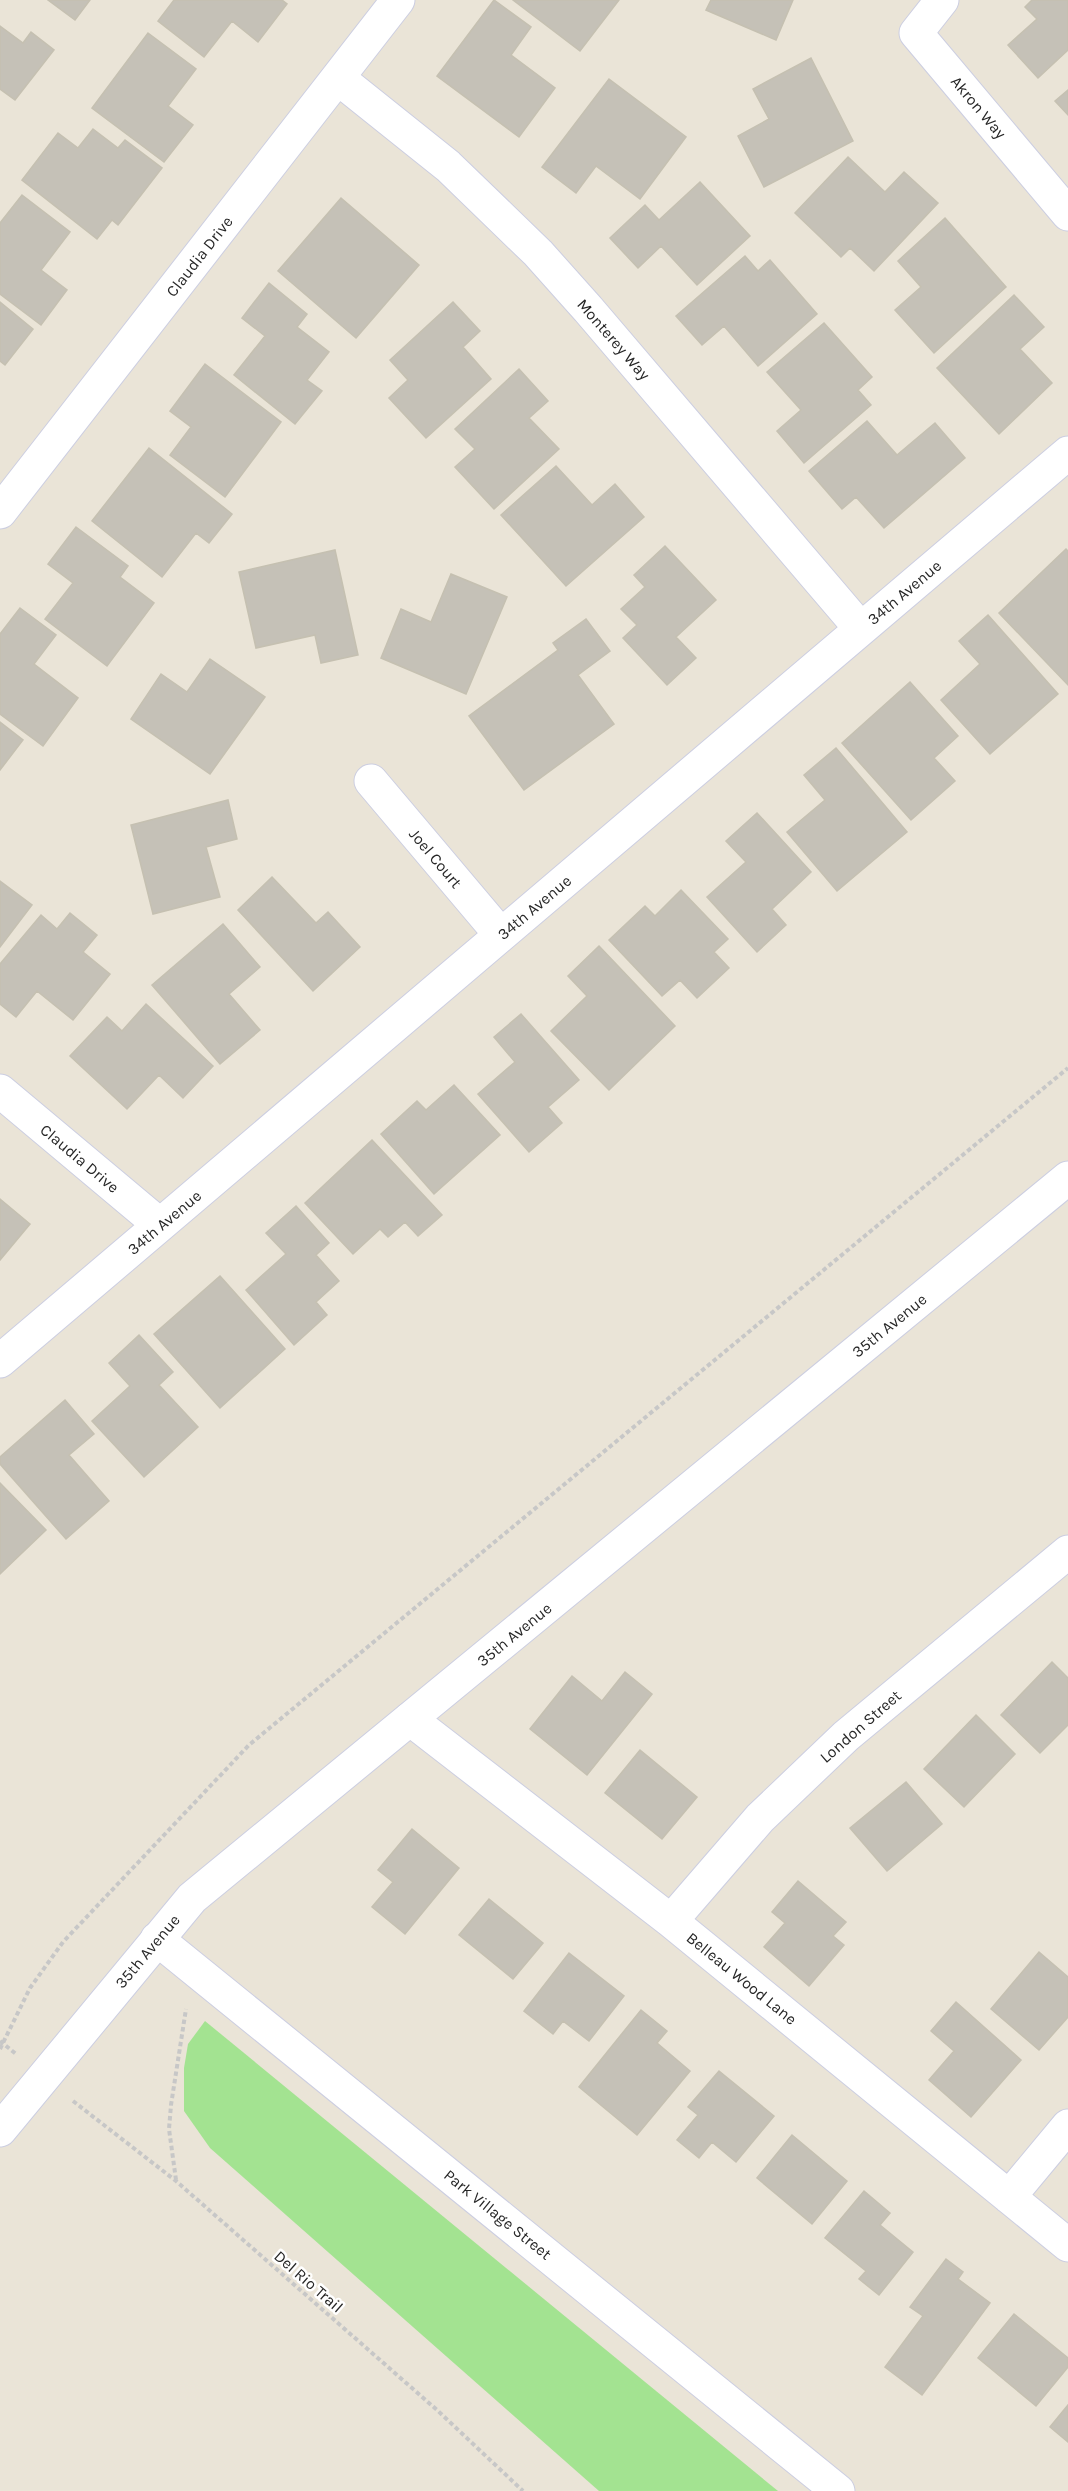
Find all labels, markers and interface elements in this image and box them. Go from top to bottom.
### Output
street label: Akron Way [947,72,1011,143]
street label: Claudia Drive [162,212,237,300]
street label: Monterey Way [573,295,654,384]
street label: 34th Avenue [864,556,945,629]
street label: Joel Court [405,825,466,892]
street label: 34th Avenue [494,871,575,944]
street label: Claudia Drive [36,1120,123,1197]
street label: 34th Avenue [124,1186,205,1259]
street label: 35th Avenue [848,1289,931,1361]
street label: 35th Avenue [473,1598,556,1670]
street label: London Street [816,1686,905,1767]
street label: 35th Avenue [111,1911,184,1992]
street label: Belleau Wood Lane [683,1928,801,2029]
street label: Park Village Street [440,2165,555,2264]
street label: Del Rio Trail [270,2246,347,2316]

